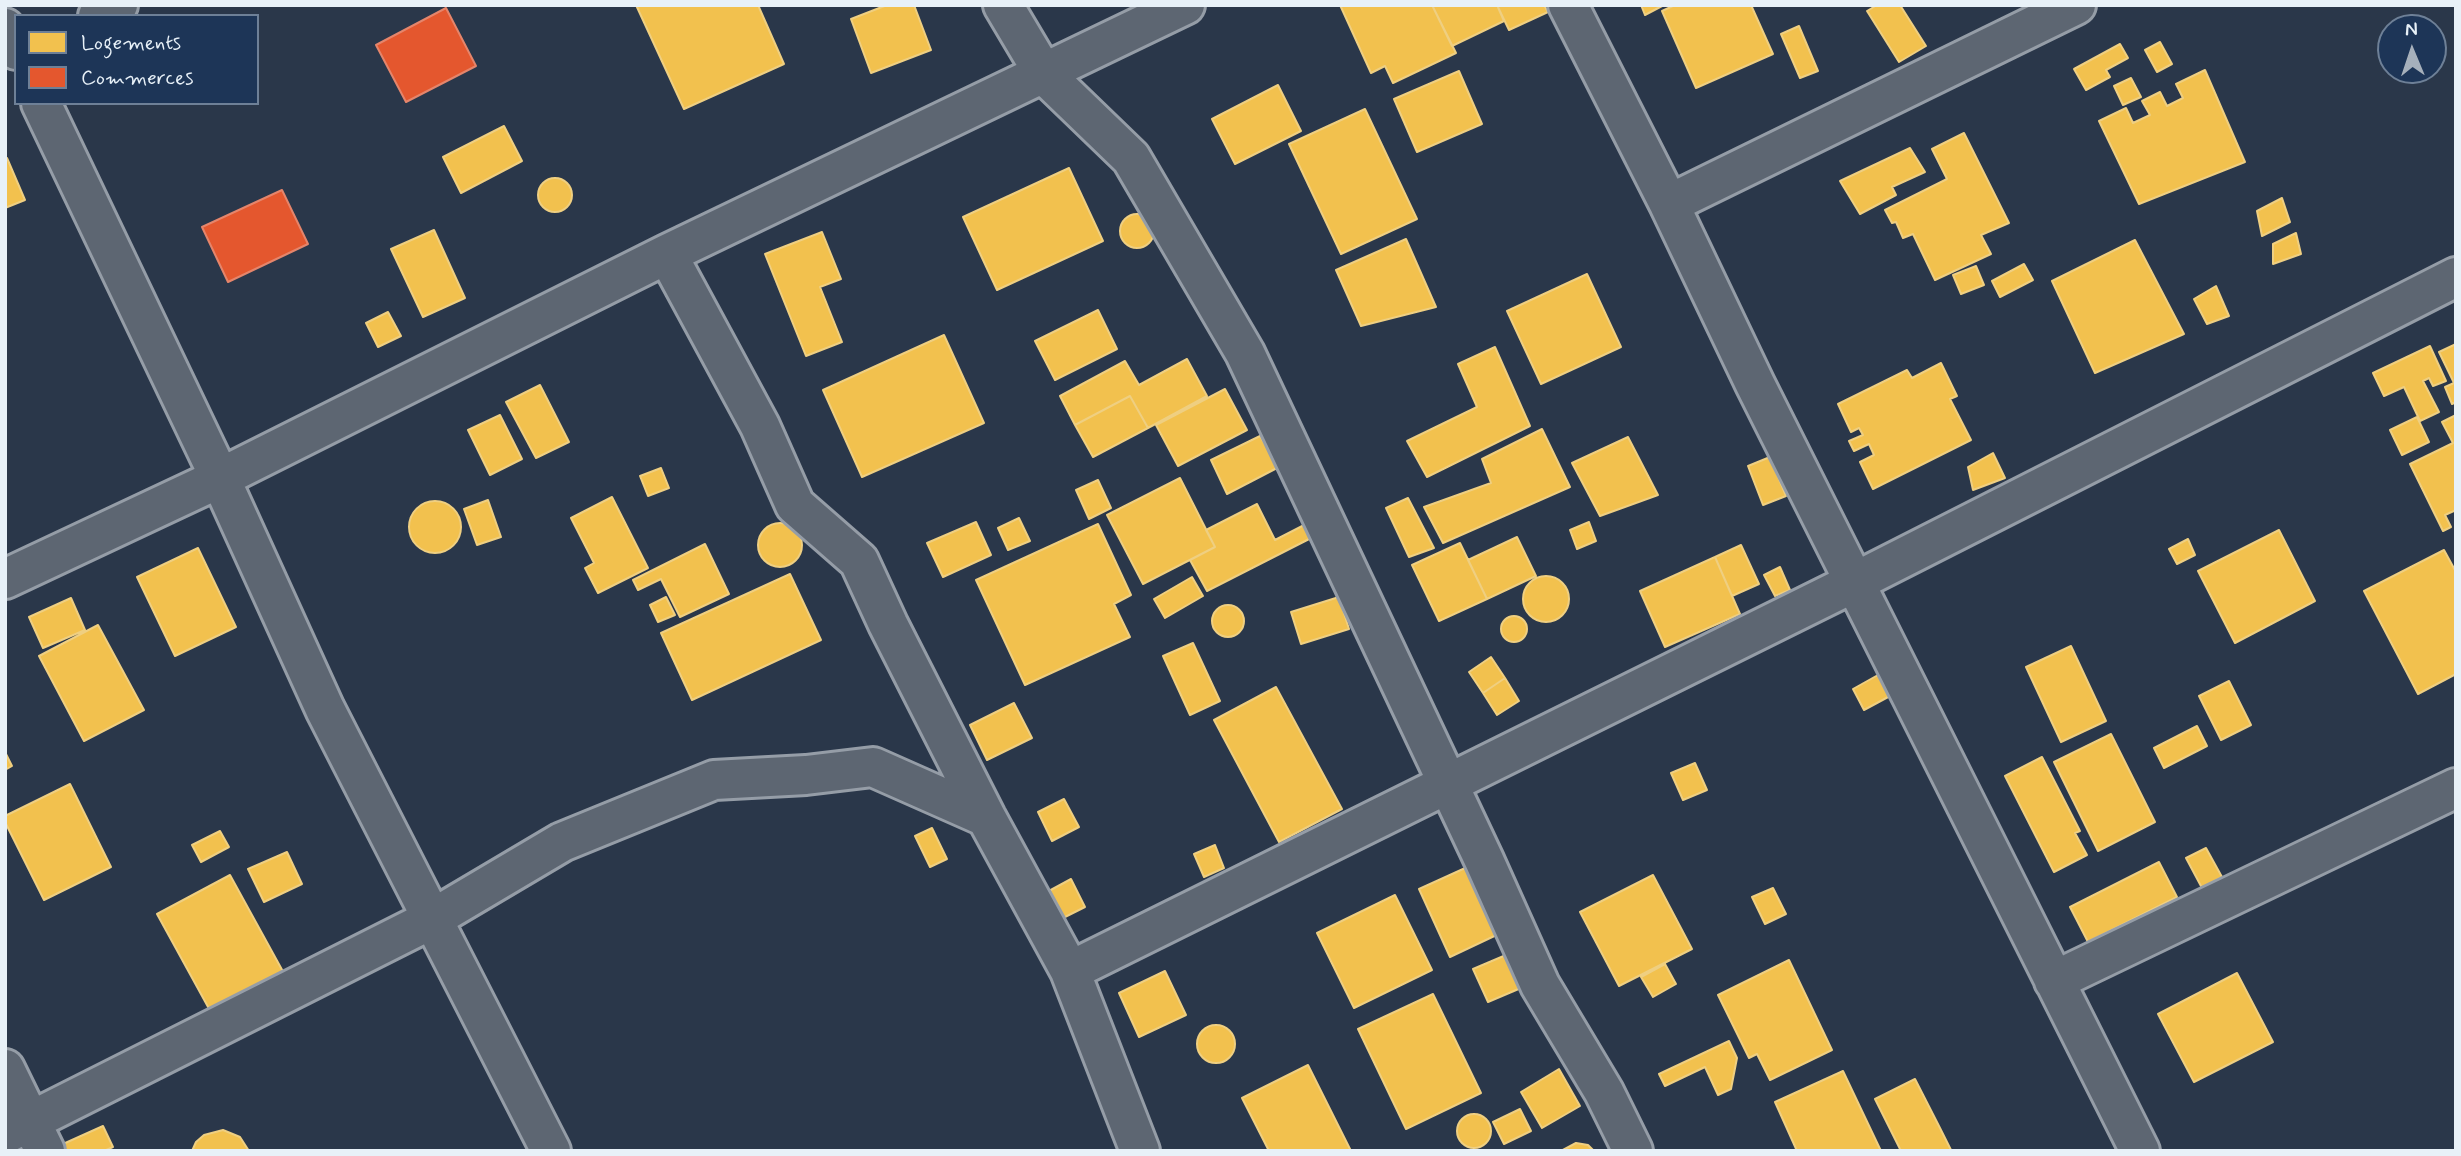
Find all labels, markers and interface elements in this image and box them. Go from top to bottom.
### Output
legend [14,14,259,105]
north arrow [2377,14,2447,84]
text: N [2405,17,2418,42]
text: Logements [81,29,181,57]
text: Commerces [81,64,193,92]

